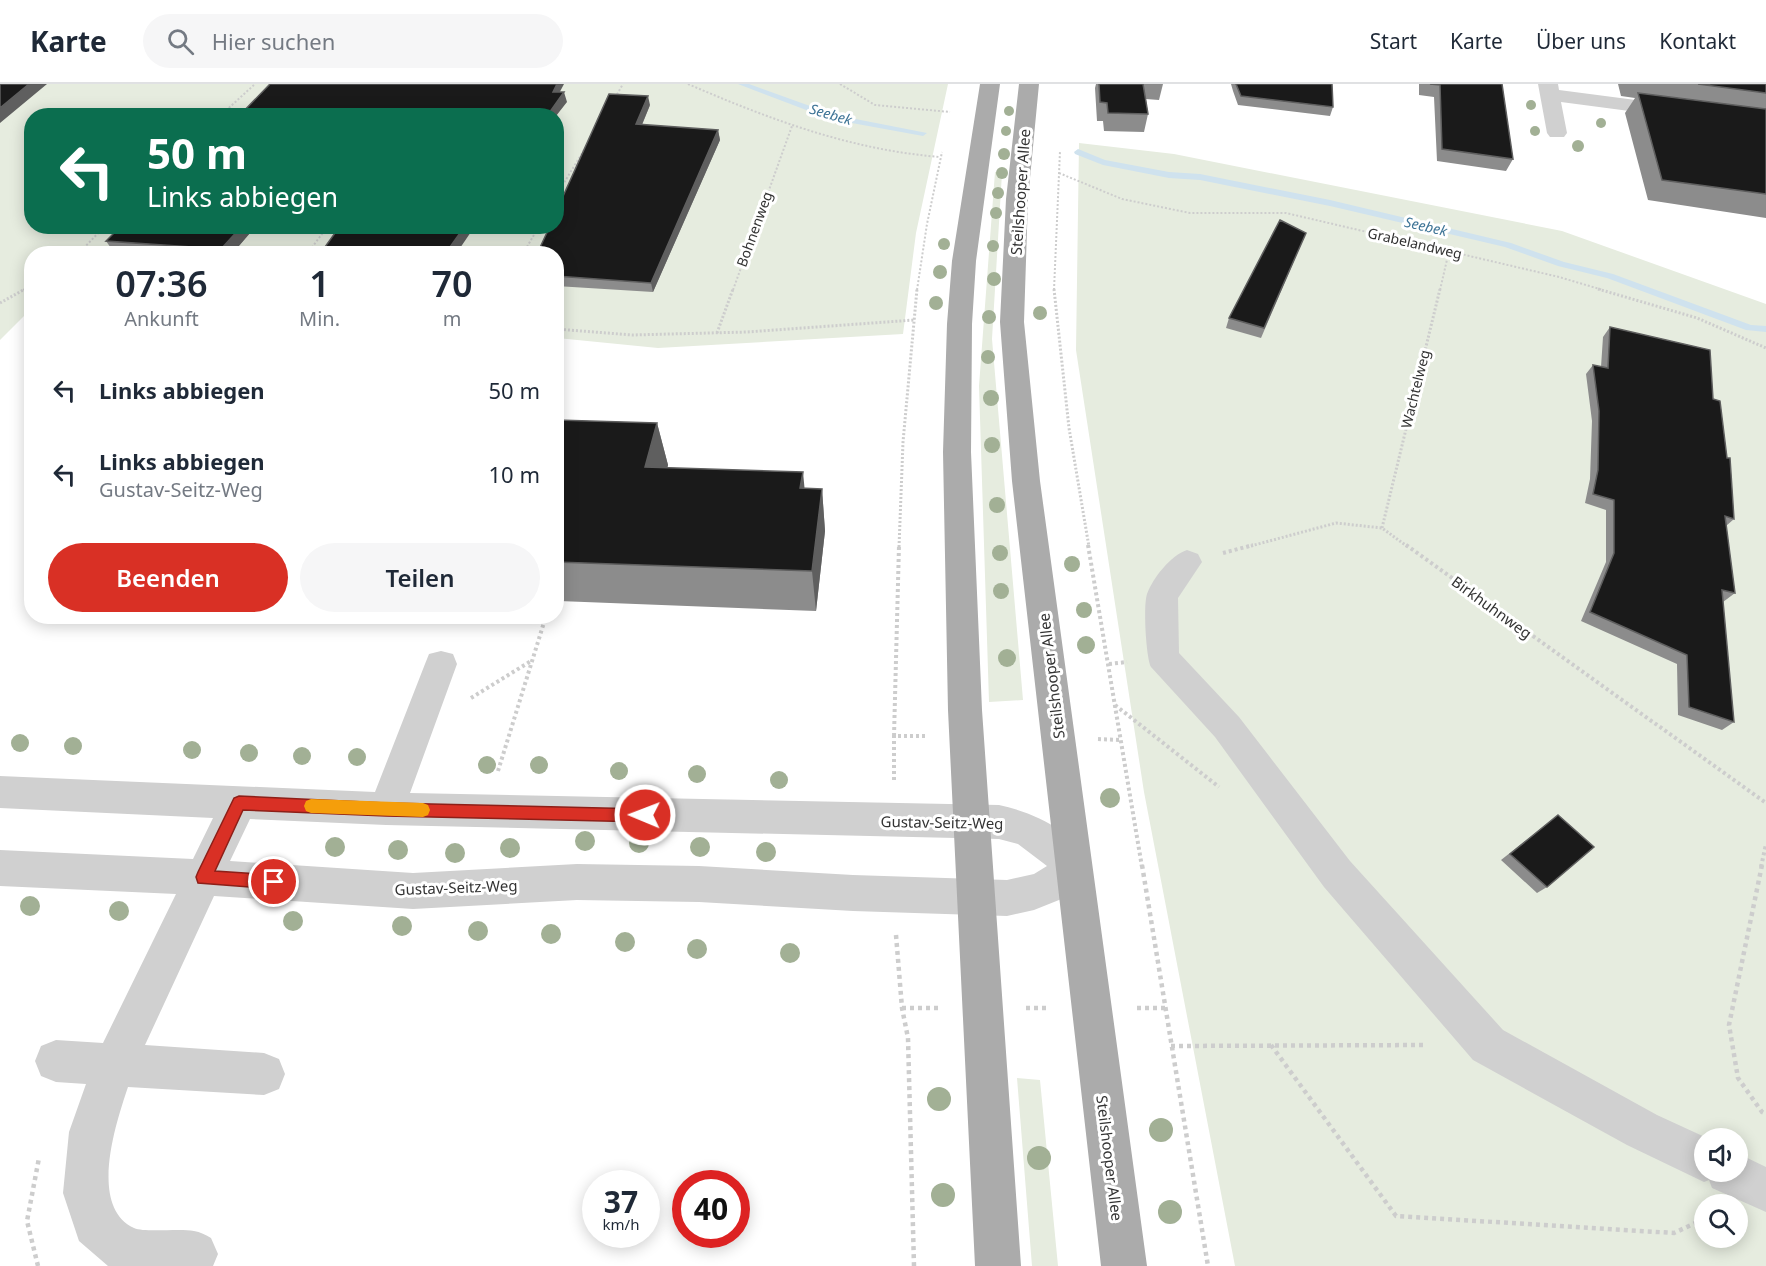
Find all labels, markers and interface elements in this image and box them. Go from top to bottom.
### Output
search box [143,14,563,68]
text: Karte [30,22,107,60]
icon: search [164,25,197,58]
text: Hier suchen [212,26,335,56]
text: Start [1370,27,1417,55]
text: Karte [1450,27,1503,55]
text: Über uns [1536,27,1626,55]
text: Kontakt [1659,27,1736,55]
water label: Seebek [808,99,855,129]
text: 50 m [147,124,247,181]
street label: Steilshooper Allee [1006,128,1034,256]
icon: left [48,132,126,210]
text: Links abbiegen [147,178,338,215]
street label: Bohnenweg [732,189,776,269]
water label: Seebek [1403,212,1450,240]
street label: Grabelandweg [1366,223,1464,263]
text: 07:36 [115,259,208,308]
text: 1 [309,259,330,308]
text: 70 [431,259,473,308]
text: Ankunft [124,305,199,332]
text: Min. [299,305,340,332]
text: m [443,305,461,332]
street label: Wachtelweg [1396,348,1434,430]
icon: left [48,374,81,407]
text: Links abbiegen [99,375,265,405]
text: 50 m [489,375,540,405]
text: Links abbiegen [99,446,265,476]
icon: left [48,458,81,491]
text: 10 m [489,459,540,489]
text: Gustav-Seitz-Weg [99,476,263,503]
button: Beenden [48,543,288,612]
button: Teilen [300,543,540,612]
street label: Birkhuhnweg [1448,571,1536,643]
street label: Steilshooper Allee [1033,612,1069,740]
position arrow [613,783,677,847]
street label: Gustav-Seitz-Weg [880,811,1004,833]
pin [248,856,299,907]
icon: arrive [257,865,290,898]
street label: Gustav-Seitz-Weg [394,875,518,899]
street label: Steilshooper Allee [1092,1094,1128,1222]
map controls [1694,1128,1748,1248]
button: sound [1694,1128,1748,1182]
speed limit sign: 40 [672,1170,750,1248]
text: 37 [604,1181,638,1222]
button: search [1694,1194,1748,1248]
text: km/h [603,1214,639,1234]

